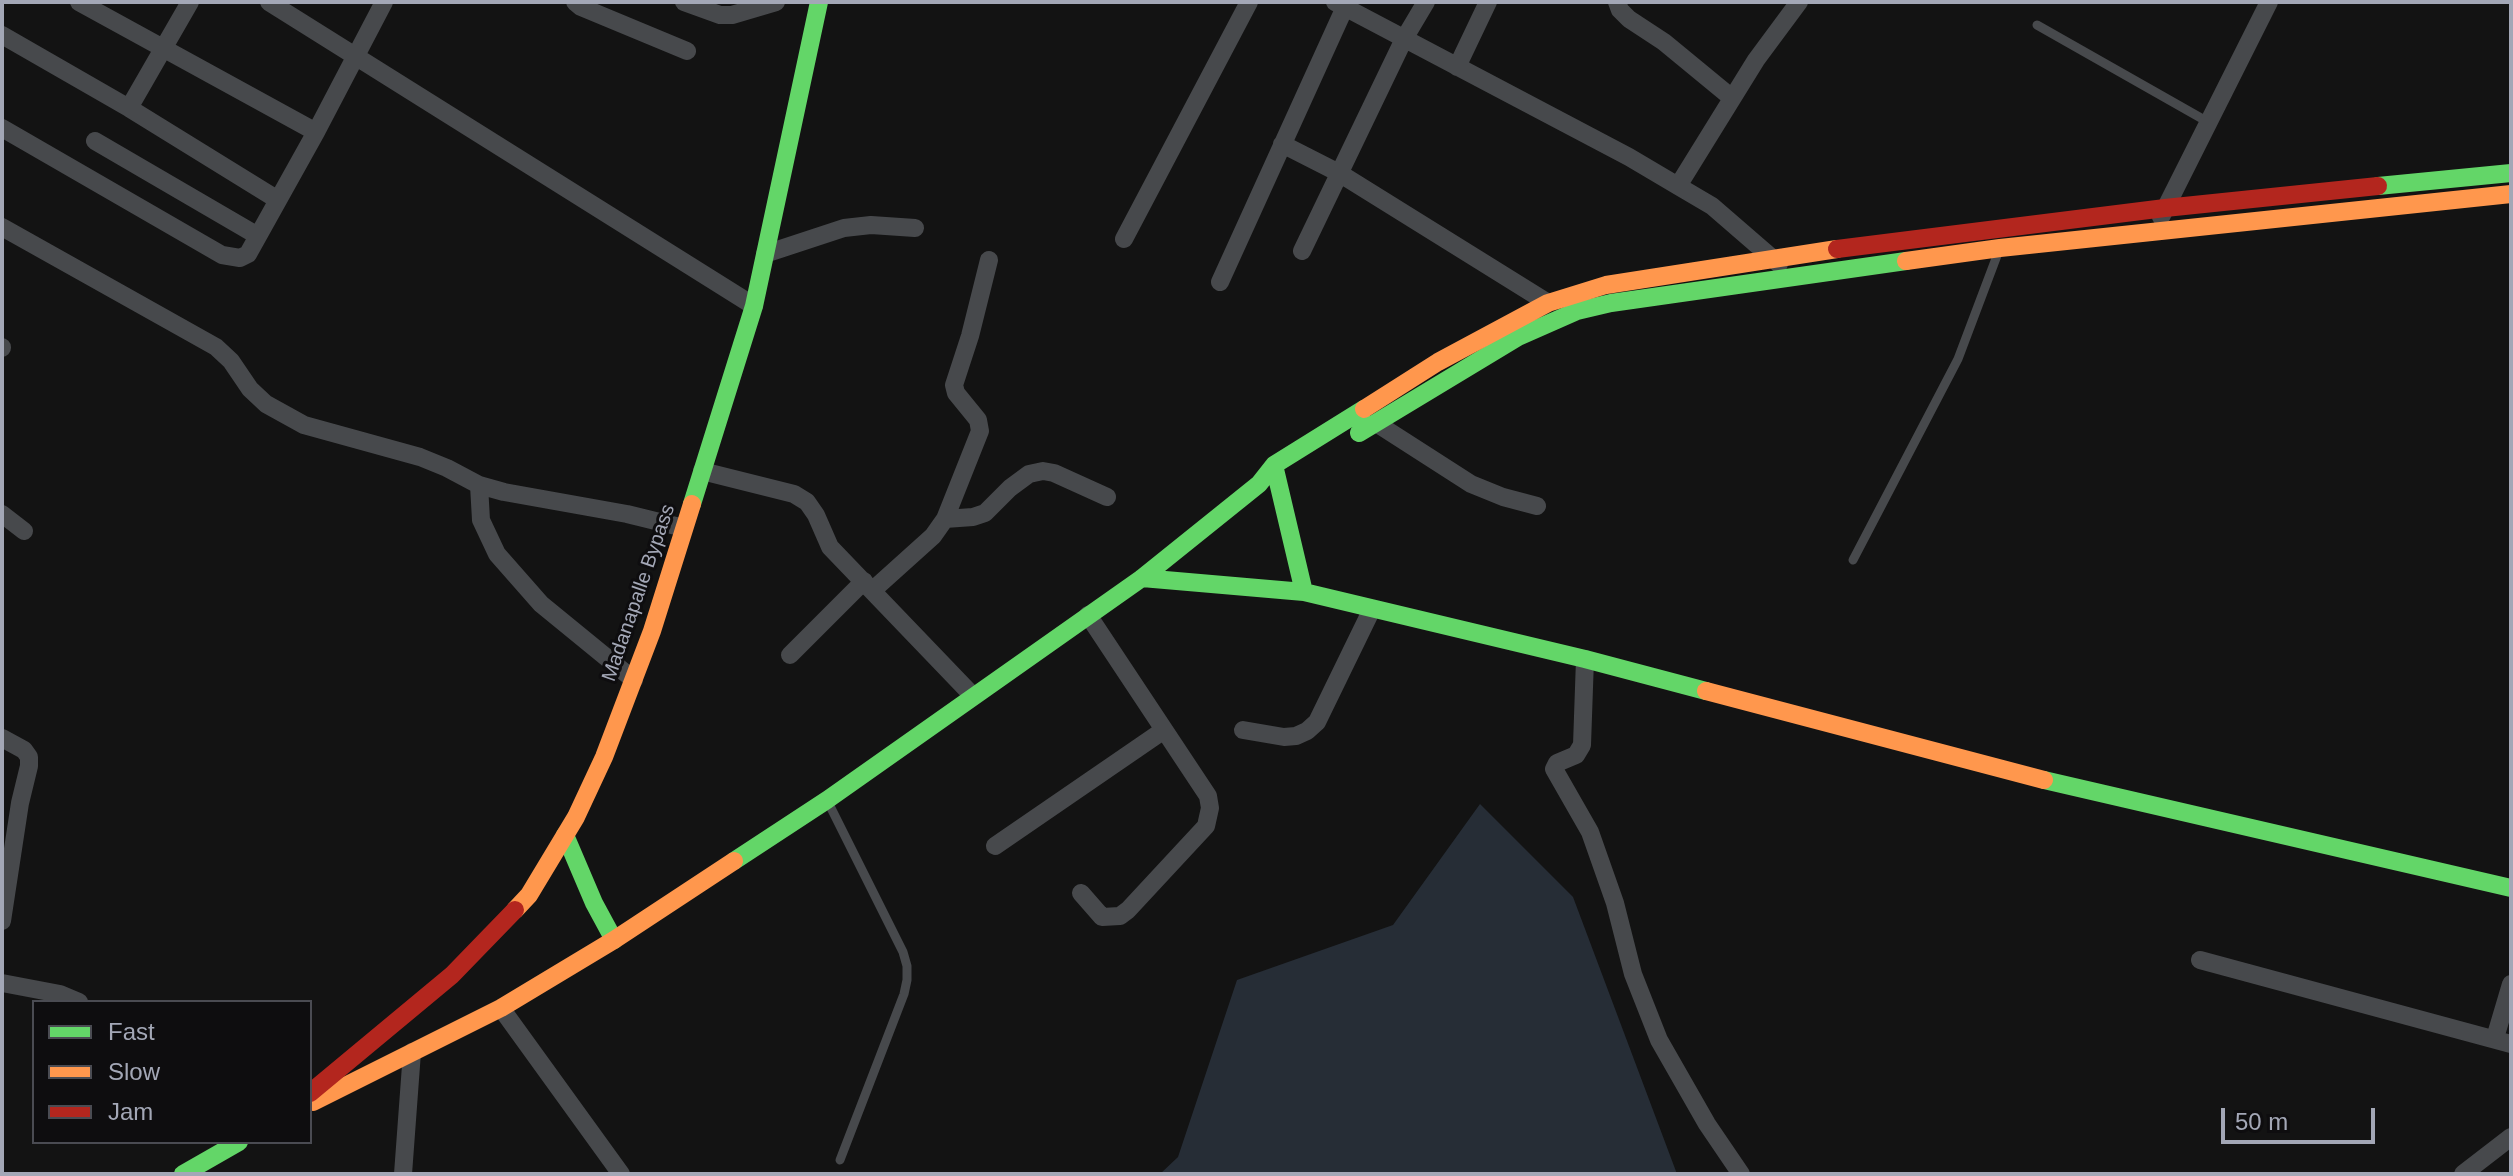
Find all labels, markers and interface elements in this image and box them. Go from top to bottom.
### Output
street label: Madanapalle Bypass [597,501,681,685]
legend [32,1000,312,1144]
text: Fast [108,1018,155,1045]
text: Slow [108,1058,160,1085]
scale bar [2225,1092,2379,1142]
text: Jam [108,1098,153,1125]
text: 50 m [2235,1108,2288,1135]

